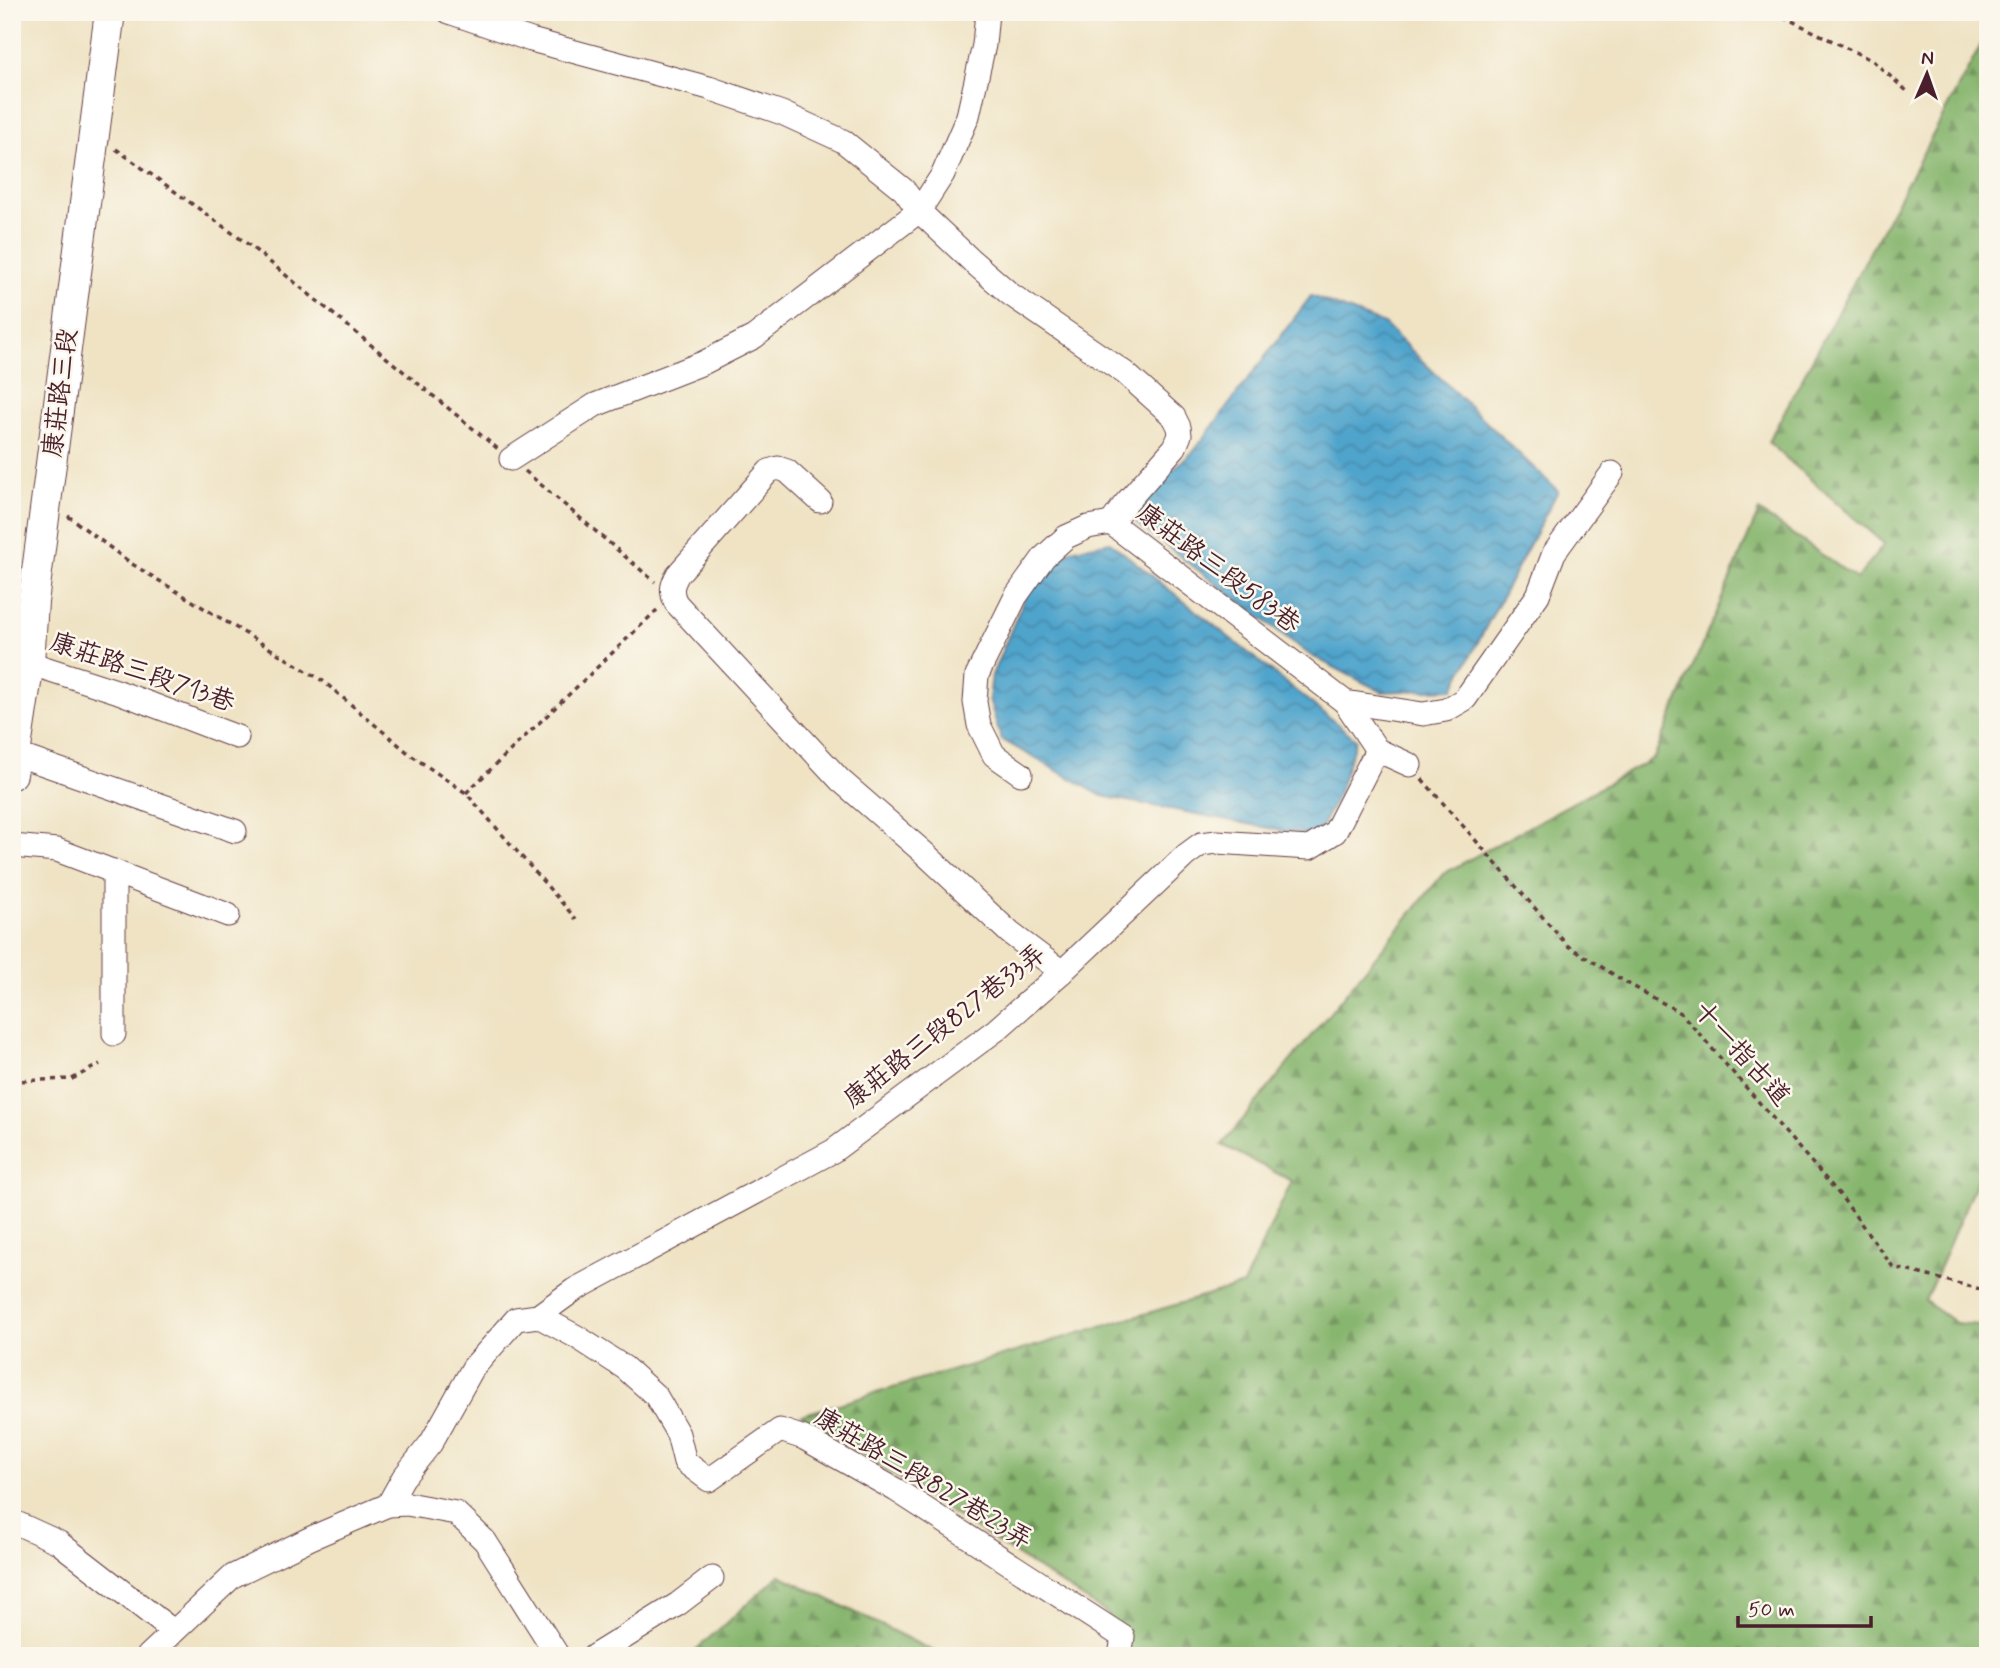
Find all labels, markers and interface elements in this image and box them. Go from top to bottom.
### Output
north arrow [1892,38,1962,108]
text: N [1921,46,1934,71]
street label: 康莊路三段 [36,326,86,460]
street label: 康莊路三段583巷 [1129,496,1307,642]
street label: 康莊路三段713巷 [45,625,239,721]
street label: 康莊路三段827巷33弄 [837,937,1053,1117]
street label: 十一指古道 [1685,994,1797,1114]
street label: 康莊路三段827巷23弄 [808,1400,1038,1558]
scale bar [1738,1584,1870,1628]
text: 50 m [1748,1596,1795,1624]

